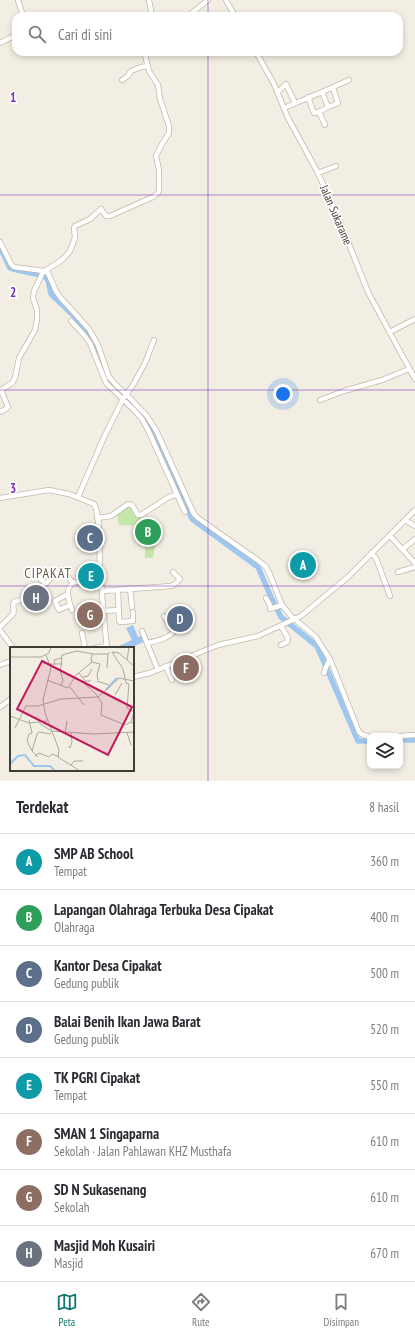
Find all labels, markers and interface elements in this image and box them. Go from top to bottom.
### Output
search box [12,12,403,56]
icon: search [26,23,48,45]
text: Cari di sini [58,25,112,44]
text: 1 [10,89,16,106]
street label: Jalan Sukarame [317,182,356,247]
text: 2 [10,284,16,301]
your location [273,384,293,404]
text: 3 [10,480,16,497]
pin: B [135,517,161,547]
pin: C [77,523,103,553]
pin: A [290,550,316,580]
pin: E [78,561,104,591]
district label: CIPAKAT [24,564,72,582]
pin: H [23,583,49,613]
pin: G [77,600,103,630]
pin: D [167,604,193,634]
inset map [10,647,134,771]
pin: F [173,653,199,683]
map controls [367,733,403,769]
button: layers [367,733,403,769]
text: Terdekat [16,796,68,818]
text: 8 hasil [369,799,399,816]
text: SMP AB School [54,844,133,863]
text: A [26,853,32,870]
text: 360 m [370,853,399,870]
text: Tempat [54,863,87,880]
text: Lapangan Olahraga Terbuka Desa Cipakat [54,900,273,919]
text: B [26,909,32,926]
text: 400 m [370,909,399,926]
text: Olahraga [54,919,95,936]
text: Kantor Desa Cipakat [54,956,162,975]
text: C [26,965,32,982]
text: 500 m [370,965,399,982]
text: Gedung publik [54,975,119,992]
text: Balai Benih Ikan Jawa Barat [54,1012,201,1031]
text: D [26,1021,32,1038]
text: 520 m [370,1021,399,1038]
text: Gedung publik [54,1031,119,1048]
text: TK PGRI Cipakat [54,1068,140,1087]
text: E [26,1077,32,1094]
text: 550 m [370,1077,399,1094]
text: Tempat [54,1087,87,1104]
text: SMAN 1 Singaparna [54,1124,159,1143]
text: F [26,1133,32,1150]
text: 610 m [370,1133,399,1150]
text: Sekolah · Jalan Pahlawan KHZ Musthafa [54,1143,232,1160]
text: SD N Sukasenang [54,1180,146,1199]
text: G [26,1189,32,1206]
text: 610 m [370,1189,399,1206]
text: Sekolah [54,1199,89,1216]
text: Masjid Moh Kusairi [54,1236,155,1255]
text: H [26,1245,32,1262]
text: 670 m [370,1245,399,1262]
text: Masjid [54,1255,83,1272]
tab: Peta [56,1291,78,1329]
tab: Rute [190,1291,212,1329]
tab: Disimpan [324,1291,359,1329]

